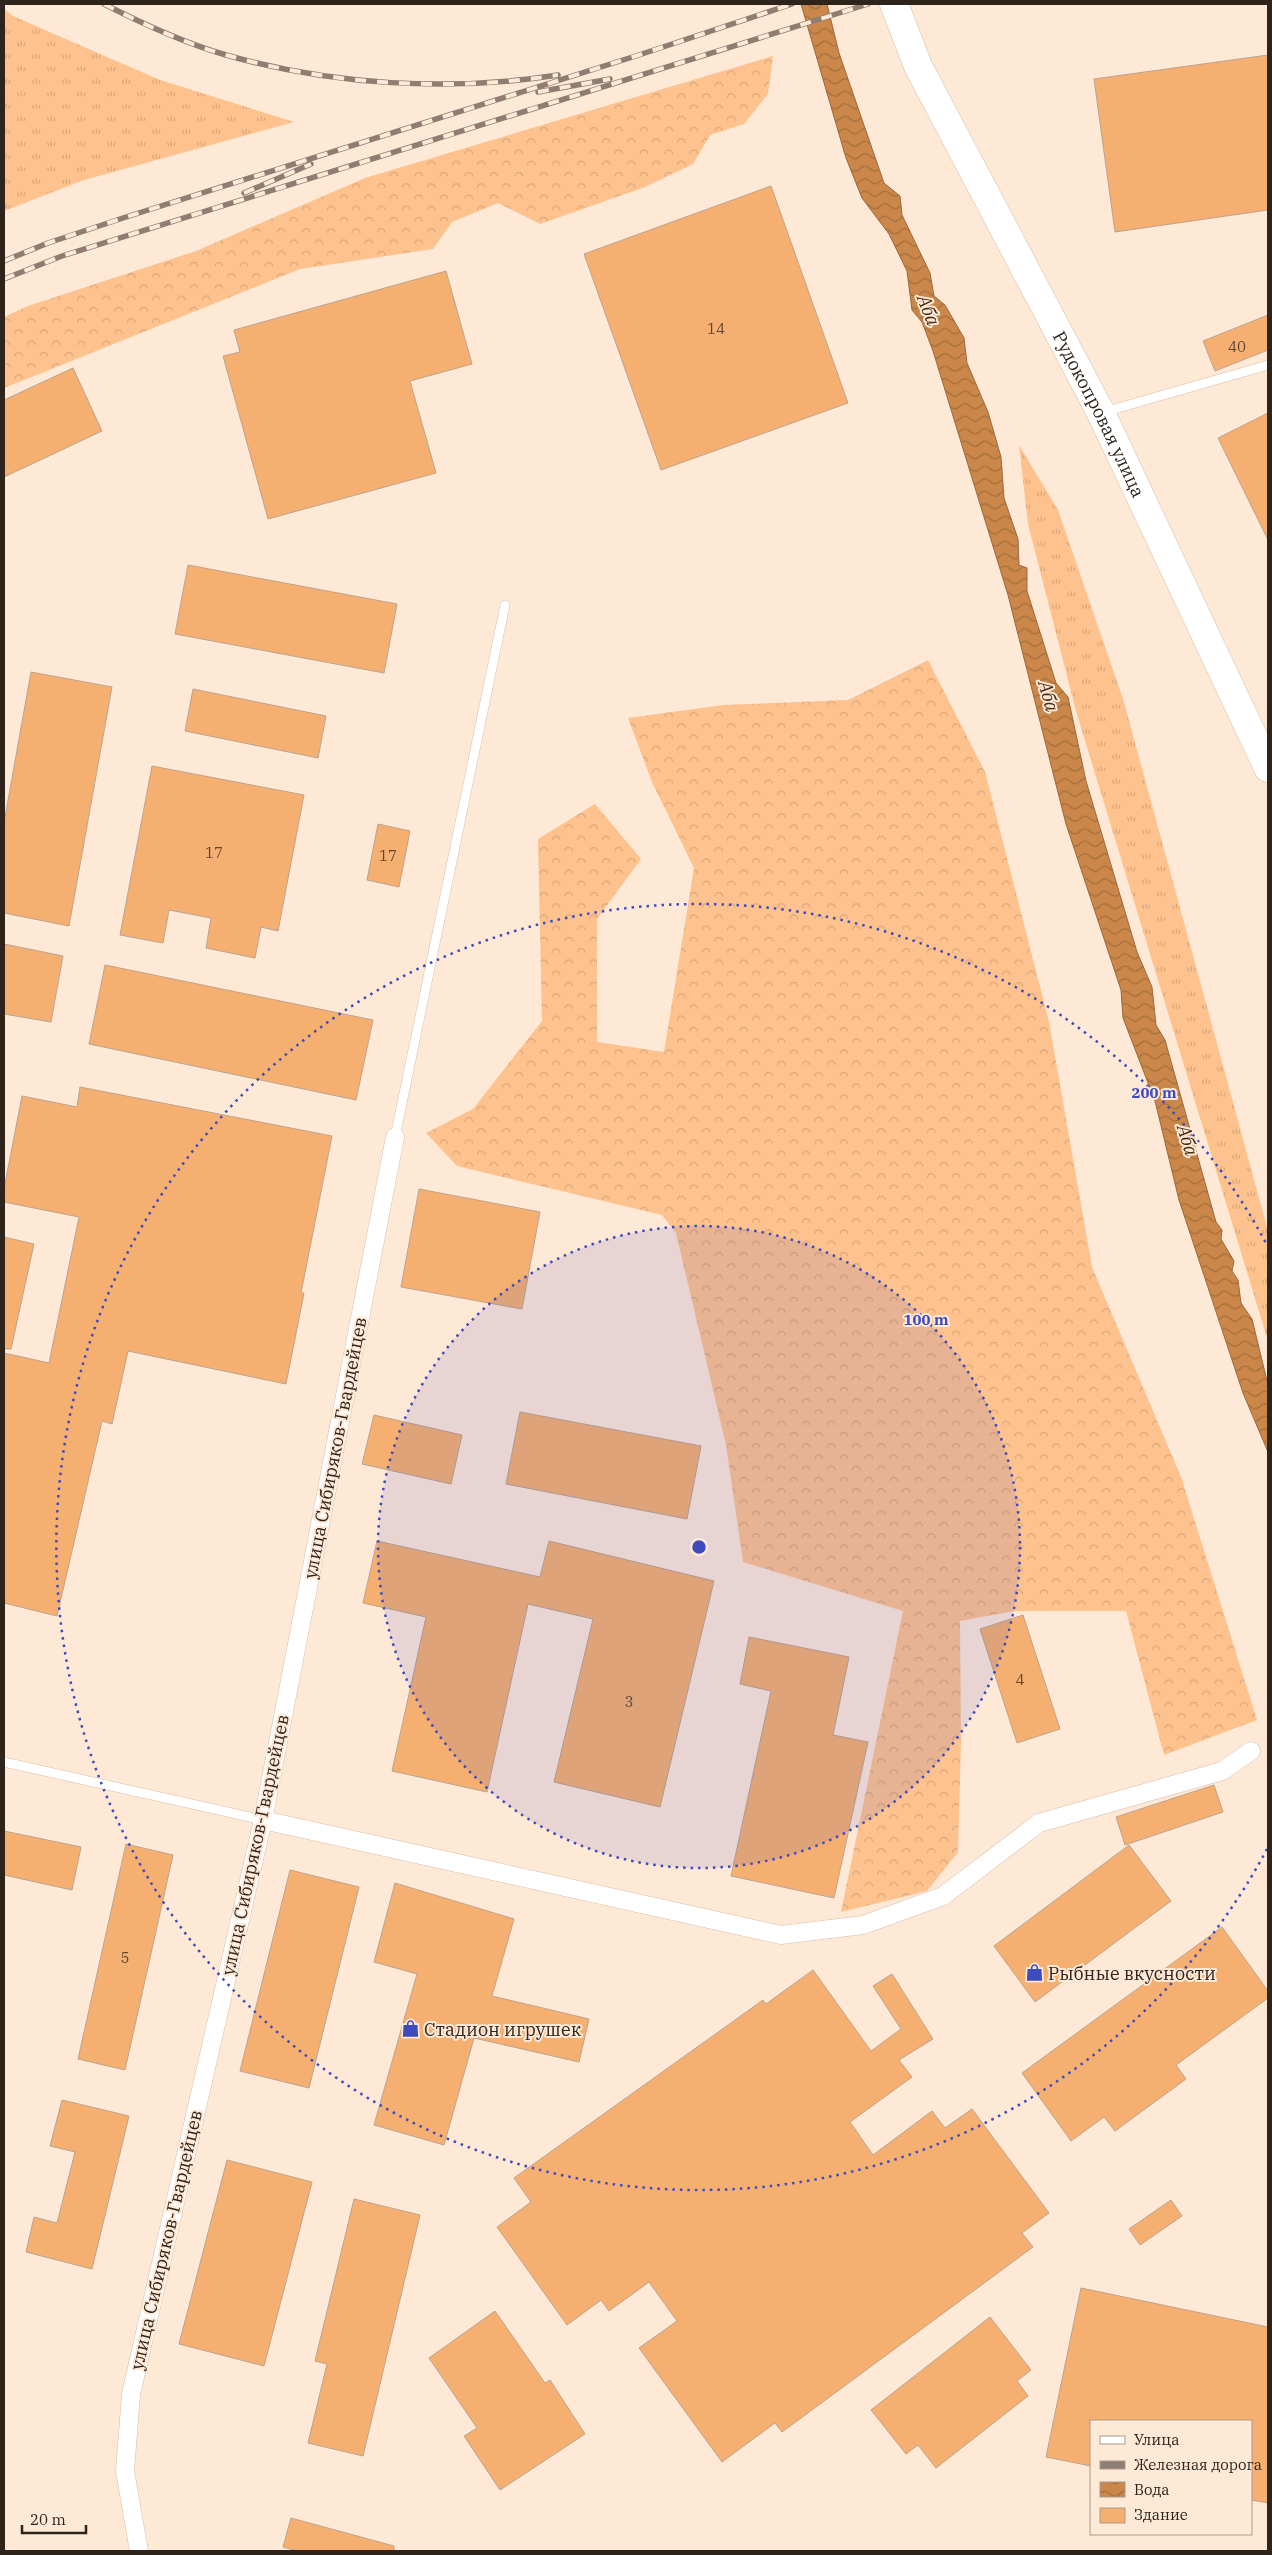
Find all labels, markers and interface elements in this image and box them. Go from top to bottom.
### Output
water label: Аба [911,289,946,330]
house number: 14 [707,319,725,338]
street label: Рудокопровая улица [1048,327,1151,501]
house number: 40 [1228,337,1246,356]
water label: Аба [1033,676,1065,715]
house number: 17 [205,843,223,862]
house number: 17 [379,846,397,865]
text: 200 m [1131,1083,1177,1102]
water label: Аба [1171,1120,1204,1159]
text: 100 m [903,1310,949,1329]
street label: улица Сибиряков-Гвардейцев [298,1315,372,1581]
centre of rings [690,1538,708,1556]
house number: 4 [1015,1670,1025,1689]
house number: 3 [624,1692,634,1711]
street label: улица Сибиряков-Гвардейцев [216,1712,294,1978]
house number: 5 [120,1948,130,1967]
place label: Рыбные вкусности [1048,1962,1216,1985]
shop icon: Рыбные вкусности [1024,1963,1044,1983]
place label: Стадион игрушек [424,2018,582,2041]
shop icon: Стадион игрушек [400,2019,420,2039]
street label: улица Сибиряков-Гвардейцев [125,2108,207,2372]
legend [1090,2420,1252,2535]
text: Улица [1134,2430,1179,2449]
text: Железная дорога [1134,2455,1262,2474]
text: Вода [1134,2480,1170,2499]
scale bar [22,2502,86,2534]
text: Здание [1134,2505,1188,2524]
text: 20 m [30,2510,66,2529]

